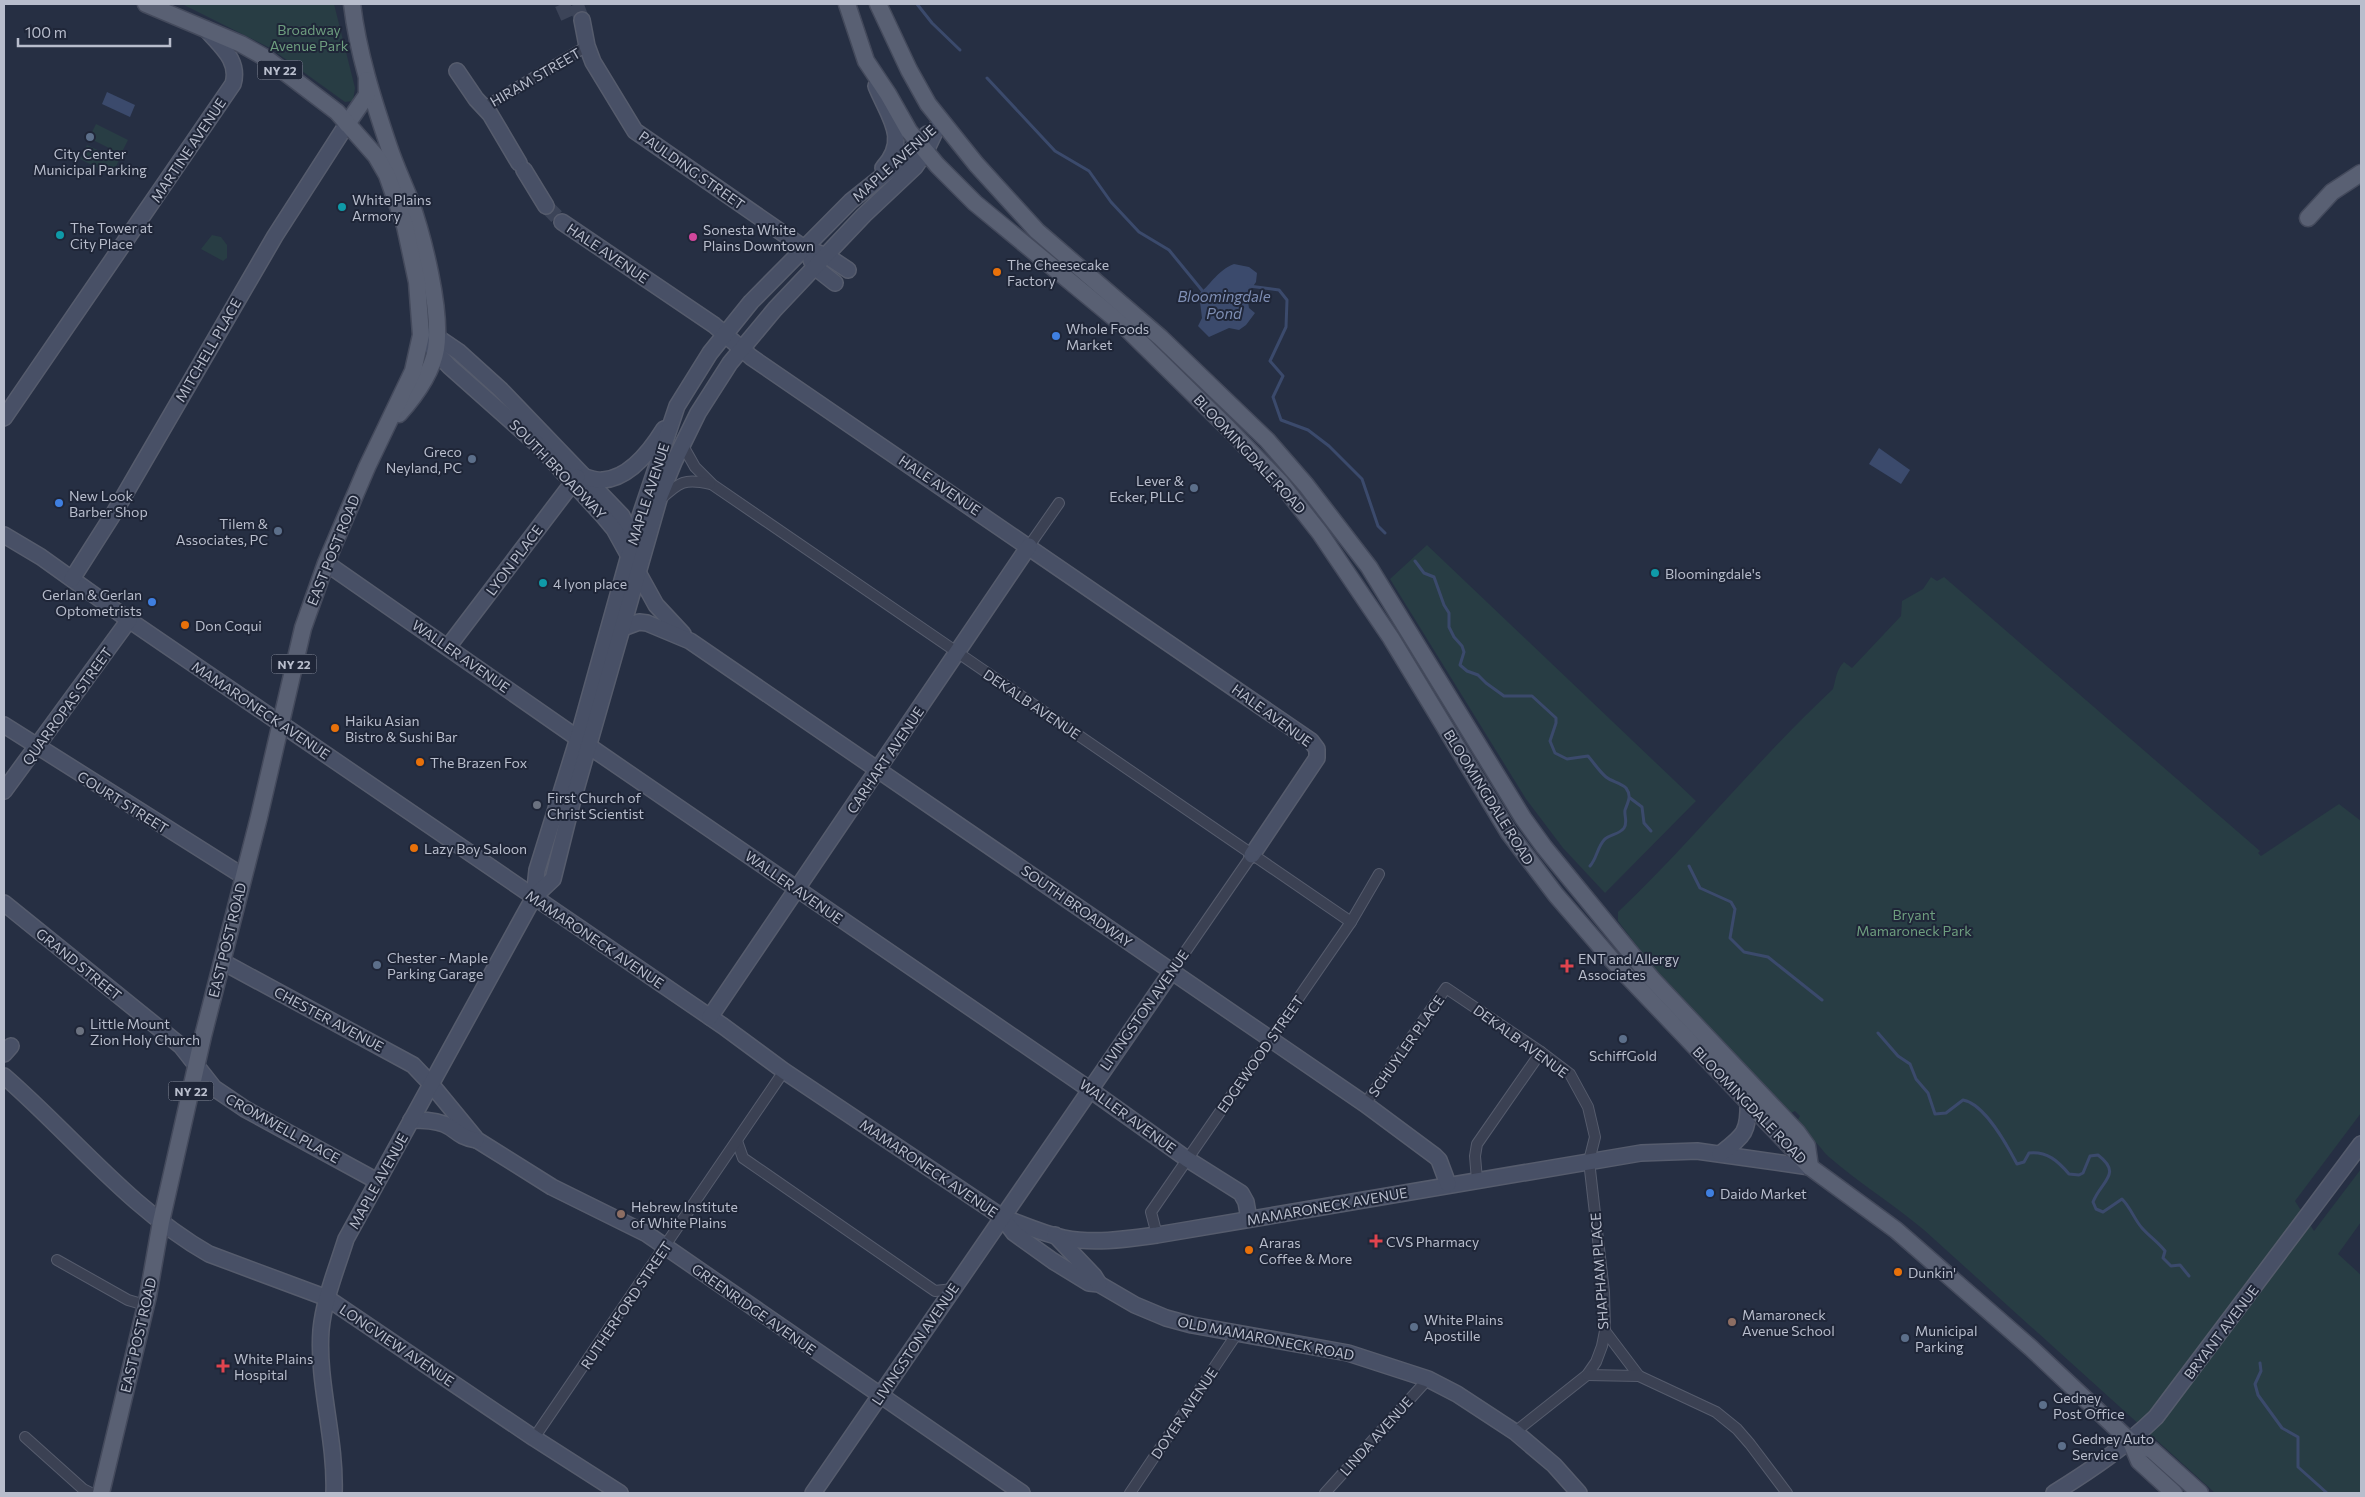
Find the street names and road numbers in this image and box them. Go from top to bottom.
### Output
street label: HIRAM STREET [487,44,583,110]
road number: NY 22 [258,60,302,80]
street label: MARTINE AVENUE [147,95,229,205]
street label: MAPLE AVENUE [849,121,939,205]
street label: PAULDING STREET [636,127,748,213]
street label: HALE AVENUE [564,219,652,287]
street label: MITCHELL PLACE [171,295,245,405]
street label: BLOOMINGDALE ROAD [1190,391,1310,517]
street label: SOUTH BROADWAY [506,416,610,522]
street label: MAPLE AVENUE [623,441,673,547]
street label: HALE AVENUE [896,451,984,519]
street label: EAST POST ROAD [303,492,363,608]
street label: LYON PLACE [482,521,546,599]
street label: WALLER AVENUE [409,616,513,696]
street label: QUARROPAS STREET [19,644,115,768]
road number: NY 22 [272,654,316,674]
street label: MAMARONECK AVENUE [189,657,333,763]
street label: DEKALB AVENUE [980,665,1084,743]
street label: HALE AVENUE [1229,680,1315,750]
street label: CARHART AVENUE [843,703,927,817]
street label: BLOOMINGDALE ROAD [1440,726,1538,868]
street label: COURT STREET [74,767,172,837]
street label: WALLER AVENUE [742,847,846,927]
street label: SOUTH BROADWAY [1018,861,1136,951]
street label: EAST POST ROAD [205,881,249,999]
street label: MAMARONECK AVENUE [523,886,667,992]
street label: GRAND STREET [33,924,125,1004]
street label: LIVINGSTON AVENUE [1096,946,1192,1074]
street label: CHESTER AVENUE [271,983,387,1055]
street label: EDGEWOOD STREET [1213,992,1307,1116]
street label: SCHUYLER PLACE [1365,992,1447,1100]
street label: DEKALB AVENUE [1470,1001,1572,1081]
street label: BLOOMINGDALE ROAD [1690,1043,1810,1167]
street label: WALLER AVENUE [1076,1075,1180,1157]
road number: NY 22 [168,1082,214,1100]
street label: CROMWELL PLACE [223,1090,343,1166]
street label: MAMARONECK AVENUE [857,1115,1001,1221]
street label: MAPLE AVENUE [345,1130,411,1232]
street label: MAMARONECK AVENUE [1245,1183,1409,1229]
street label: SHAPHAM PLACE [1586,1212,1612,1330]
street label: RUTHERFORD STREET [577,1238,675,1372]
street label: GREENRIDGE AVENUE [689,1260,819,1358]
street label: EAST POST ROAD [116,1276,160,1394]
street label: LIVINGSTON AVENUE [868,1280,962,1408]
street label: BRYANT AVENUE [2180,1282,2262,1382]
street label: LONGVIEW AVENUE [337,1300,457,1390]
street label: OLD MAMARONECK ROAD [1176,1312,1356,1364]
street label: DOYER AVENUE [1147,1364,1221,1462]
street label: LINDA AVENUE [1336,1393,1416,1479]

